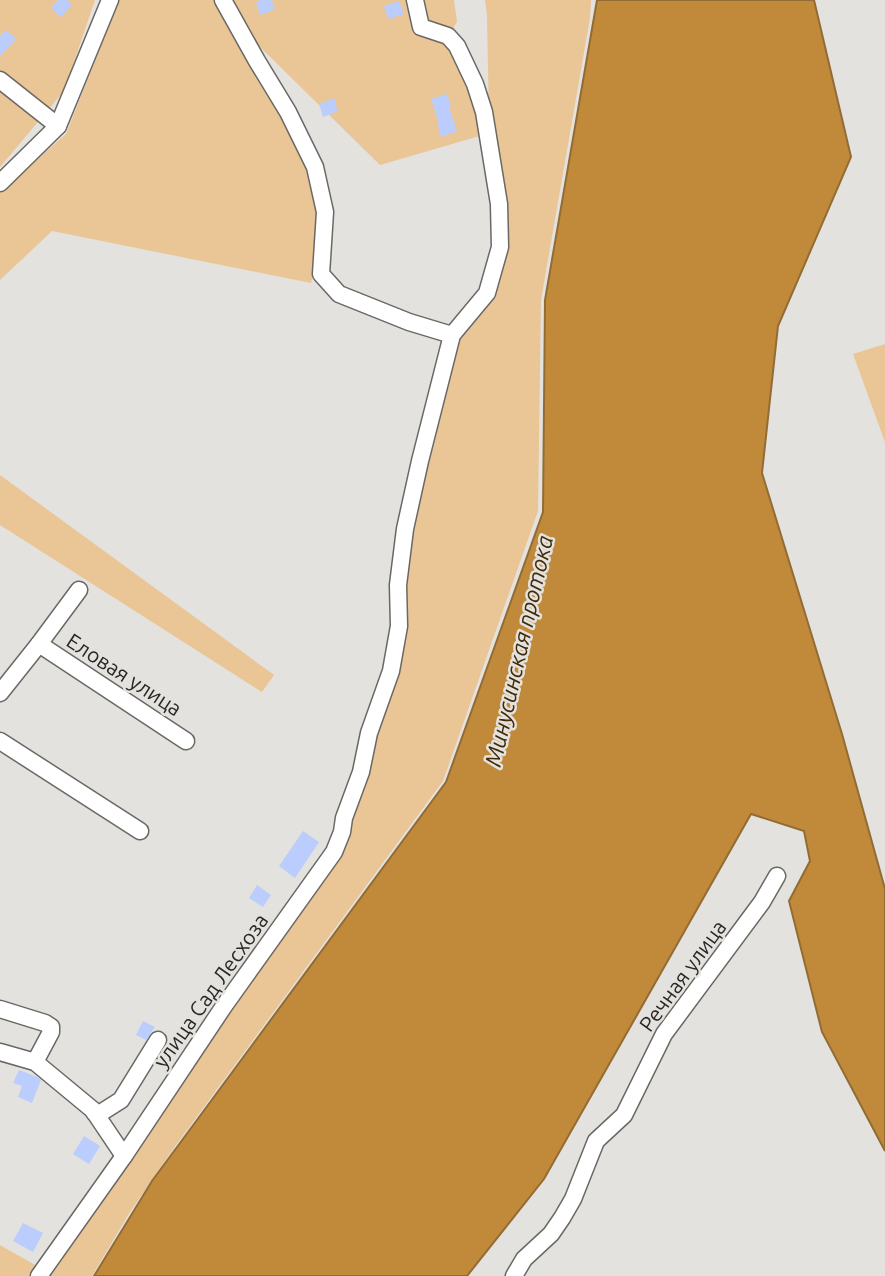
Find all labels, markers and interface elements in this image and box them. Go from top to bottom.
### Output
water label: Минусинская протока [480,533,557,769]
street label: Еловая улица [63,628,187,720]
street label: улица Сад Лесхоза [148,909,272,1072]
street label: Речная улица [634,915,731,1036]

